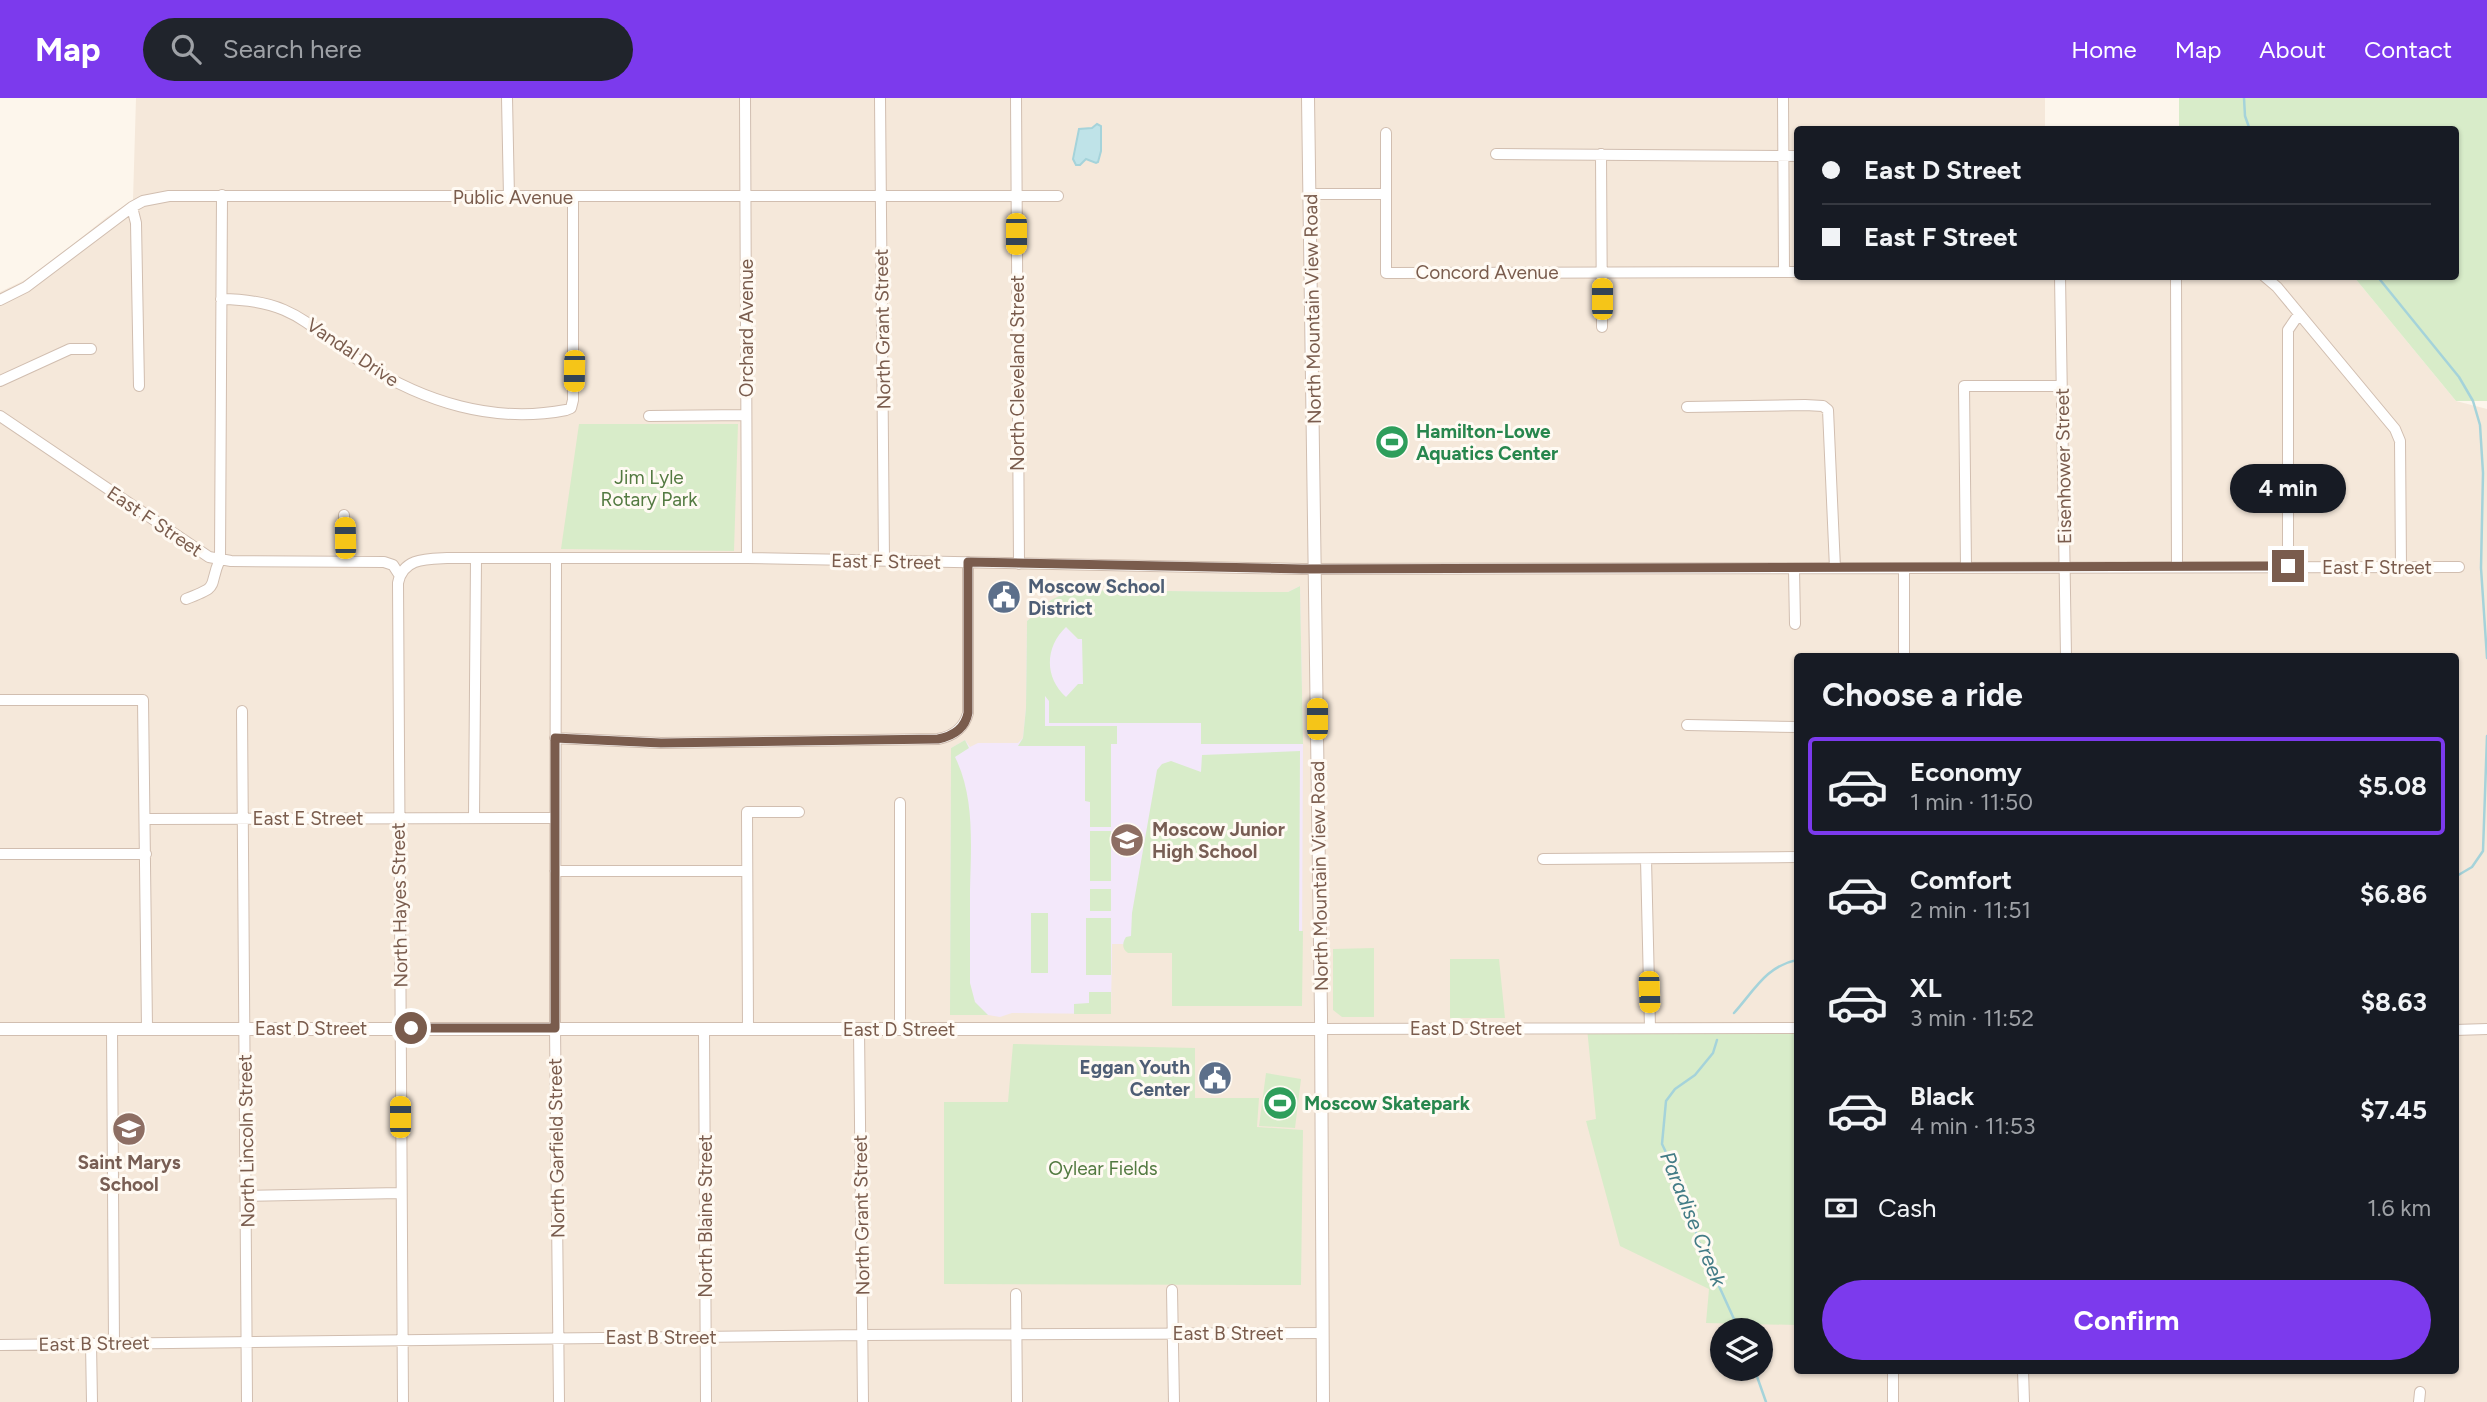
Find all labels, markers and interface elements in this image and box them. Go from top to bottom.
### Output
search box [143,18,633,81]
text: Map [35,30,101,69]
icon: search [167,30,205,68]
text: Search here [223,33,362,65]
text: Home [2071,35,2137,64]
text: Map [2175,35,2221,64]
text: About [2259,35,2326,64]
text: Contact [2364,35,2452,64]
text: East D Street [1864,154,2022,186]
street label: Public Avenue [453,186,573,209]
street label: North Mountain View Road [1299,194,1326,424]
car [1006,213,1027,255]
text: East F Street [1864,221,2018,253]
street label: North Grant Street [870,248,895,410]
street label: Orchard Avenue [735,259,758,397]
street label: Concord Avenue [1415,261,1559,284]
street label: North Cleveland Street [1006,275,1029,471]
car [1592,278,1613,320]
street label: Vandal Drive [302,313,403,392]
car [564,350,585,392]
street label: Eisenhower Street [2051,388,2076,544]
place label: Hamilton-Lowe Aquatics Center [1416,420,1558,465]
sports icon: Hamilton-Lowe Aquatics Center [1373,423,1411,461]
callout: 4 min [2230,464,2346,514]
park label: Jim Lyle Rotary Park [601,466,698,511]
text: 4 min [2258,474,2318,502]
street label: East F Street [103,481,207,562]
car [335,517,356,559]
street label: East F Street [831,549,941,574]
route end [2272,550,2304,582]
street label: East F Street [2322,556,2432,579]
place label: Moscow School District [1028,575,1165,620]
public building icon: Moscow School District [985,578,1023,616]
text: Choose a ride [1822,676,2023,714]
car [1307,698,1328,740]
icon: car [1826,755,1889,818]
text: Economy [1910,756,2022,788]
street label: North Mountain View Road [1306,761,1333,991]
text: $5.08 [2358,770,2427,802]
text: 1 min · 11:50 [1910,788,2033,816]
street label: East E Street [253,807,363,830]
place label: Moscow Junior High School [1152,818,1285,863]
school or university icon: Moscow Junior High School [1108,821,1146,859]
street label: North Hayes Street [387,822,412,988]
icon: car [1826,863,1889,926]
text: Comfort [1910,864,2012,896]
text: $6.86 [2360,878,2427,910]
text: 2 min · 11:51 [1910,896,2031,924]
car [1638,971,1661,1013]
icon: car [1826,971,1889,1034]
text: XL [1910,972,1942,1004]
text: $8.63 [2361,986,2427,1018]
text: 3 min · 11:52 [1910,1004,2034,1032]
route start [395,1012,427,1044]
street label: East D Street [255,1017,367,1040]
street label: East D Street [1410,1017,1522,1040]
street label: East D Street [843,1018,955,1041]
street label: North Lincoln Street [233,1054,260,1228]
place label: Eggan Youth Center [1080,1056,1190,1101]
street label: North Garfield Street [543,1058,570,1238]
public building icon: Eggan Youth Center [1196,1059,1234,1097]
icon: car [1826,1079,1889,1142]
text: Black [1910,1080,1974,1112]
sports icon: Moscow Skatepark [1261,1084,1299,1122]
place label: Moscow Skatepark [1304,1092,1471,1115]
text: $7.45 [2360,1094,2427,1126]
car [390,1096,411,1138]
school or university icon: Saint Marys School [110,1110,148,1148]
text: 4 min · 11:53 [1910,1112,2035,1140]
street label: North Blaine Street [694,1134,717,1298]
street label: North Grant Street [849,1134,874,1296]
water label: Paradise Creek [1655,1148,1732,1291]
place label: Saint Marys School [78,1151,181,1196]
park label: Oylear Fields [1048,1157,1158,1180]
icon: cash [1822,1189,1860,1227]
text: Cash [1878,1192,1937,1224]
text: 1.6 km [2367,1194,2431,1222]
button: Confirm [1822,1280,2431,1360]
map controls [1710,1318,1773,1381]
button: layers [1710,1318,1773,1381]
street label: East B Street [1172,1322,1284,1345]
street label: East B Street [605,1326,717,1349]
street label: East B Street [38,1331,150,1356]

